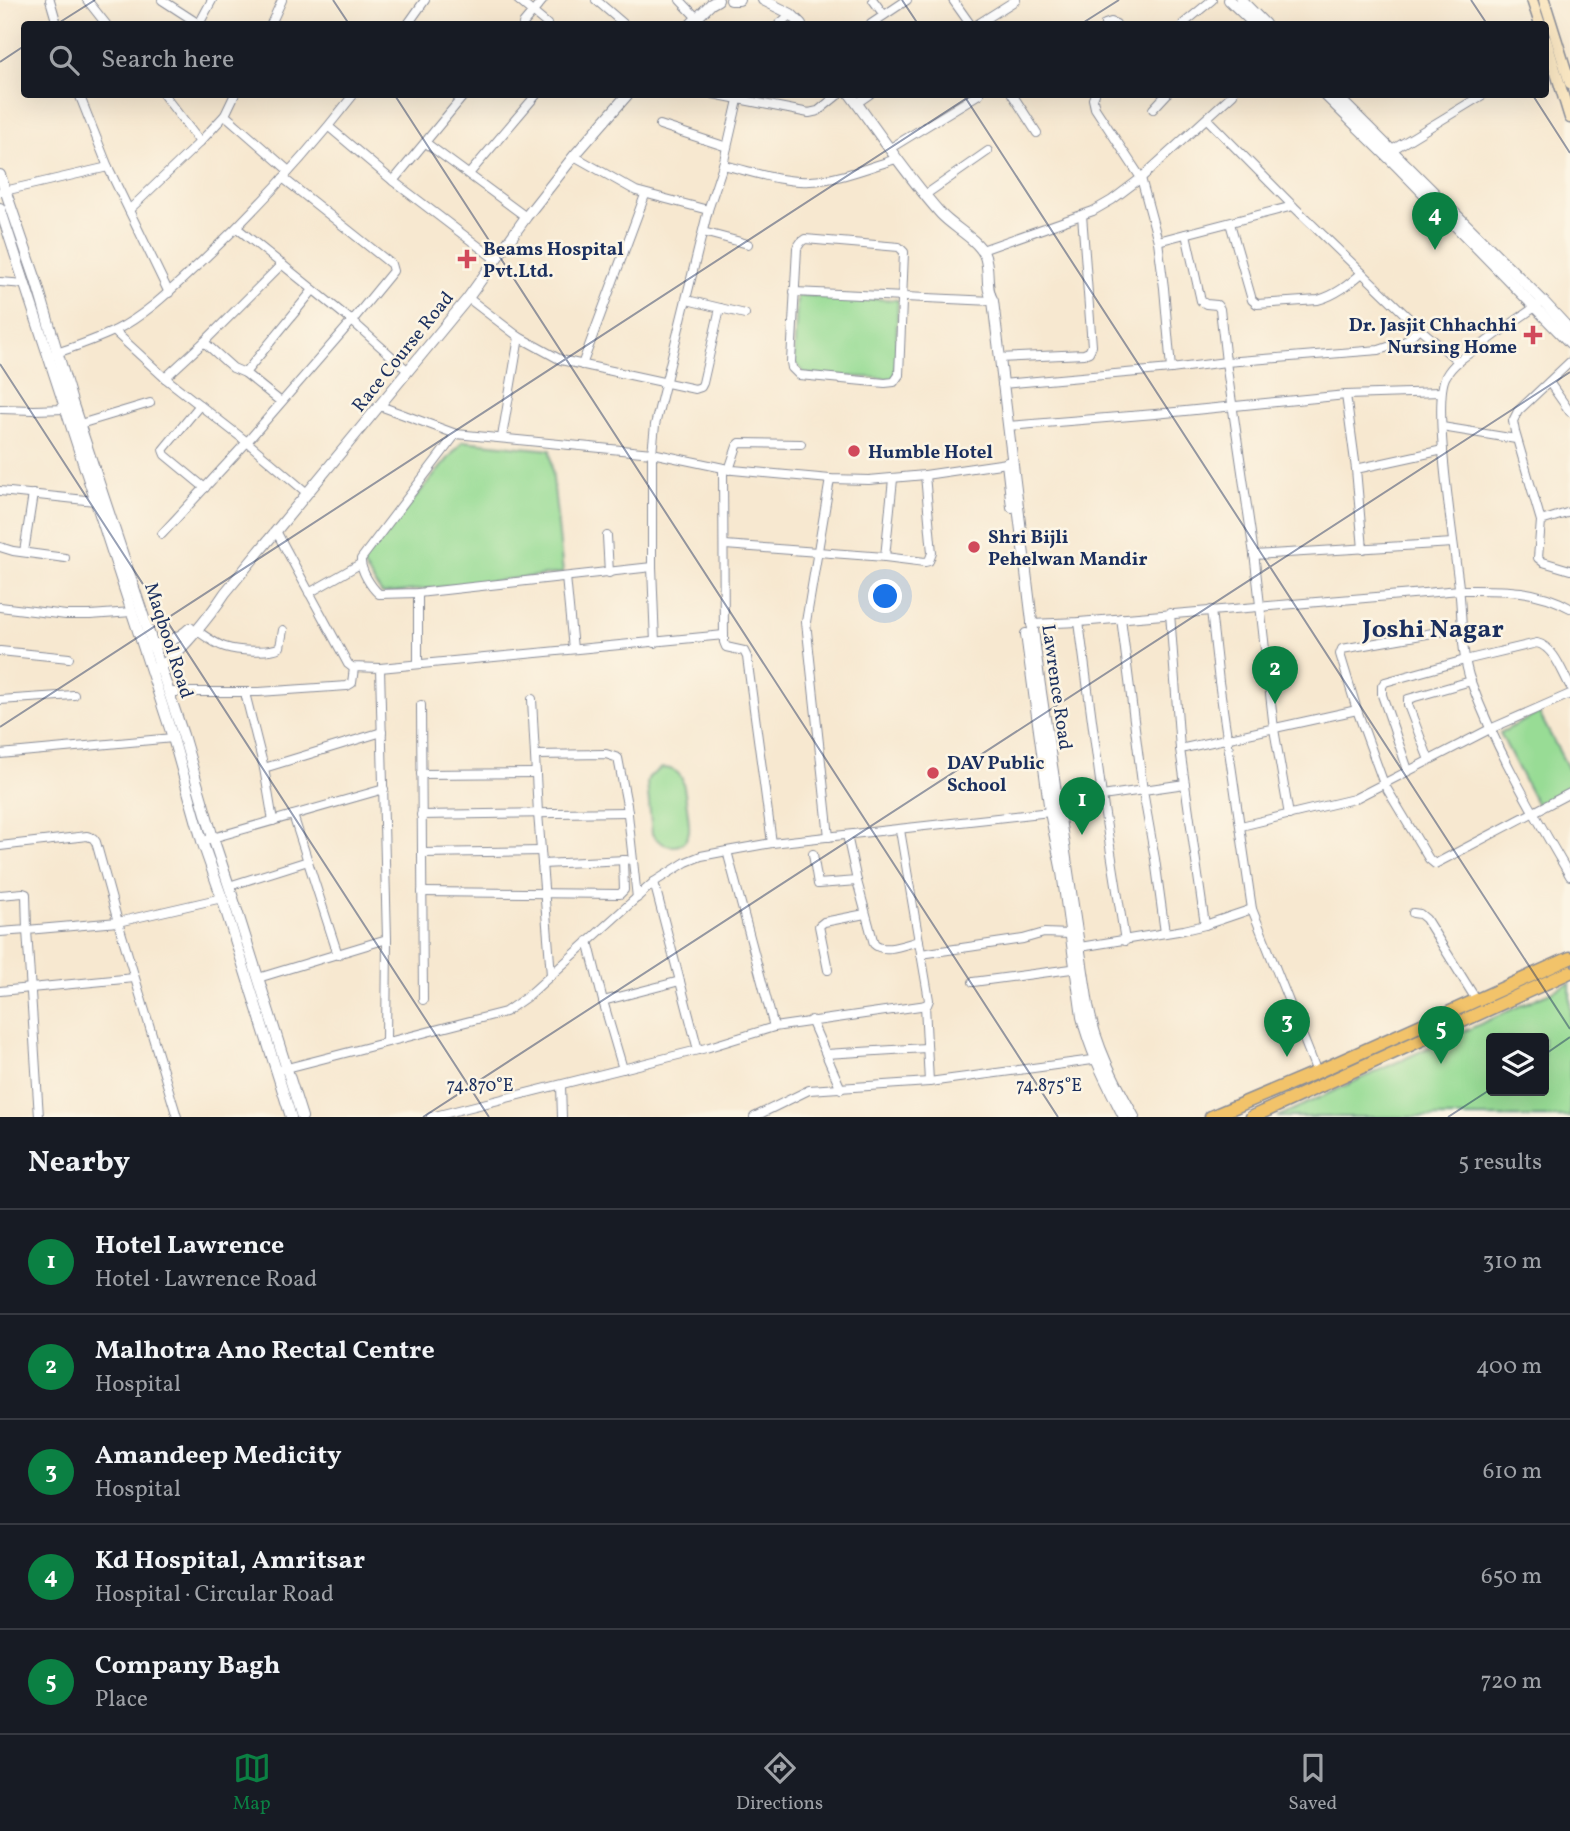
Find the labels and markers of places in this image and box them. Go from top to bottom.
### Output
pin: 4 [1412,192,1458,250]
place label: Beams Hospital Pvt.Ltd. [483,237,624,285]
marker: Beams Hospital Pvt.Ltd. [457,249,477,269]
place label: Dr. Jasjit Chhachhi Nursing Home [1349,313,1517,361]
marker: Dr. Jasjit Chhachhi Nursing Home [1523,325,1543,345]
place label: Humble Hotel [868,440,993,466]
marker: Humble Hotel [846,443,862,459]
place label: Shri Bijli Pehelwan Mandir [988,525,1147,573]
marker: Shri Bijli Pehelwan Mandir [966,539,982,555]
pin: 2 [1252,646,1298,704]
place label: DAV Public School [947,751,1045,799]
marker: DAV Public School [925,765,941,781]
pin: 1 [1059,777,1105,835]
pin: 3 [1264,999,1310,1057]
pin: 5 [1418,1006,1464,1064]

